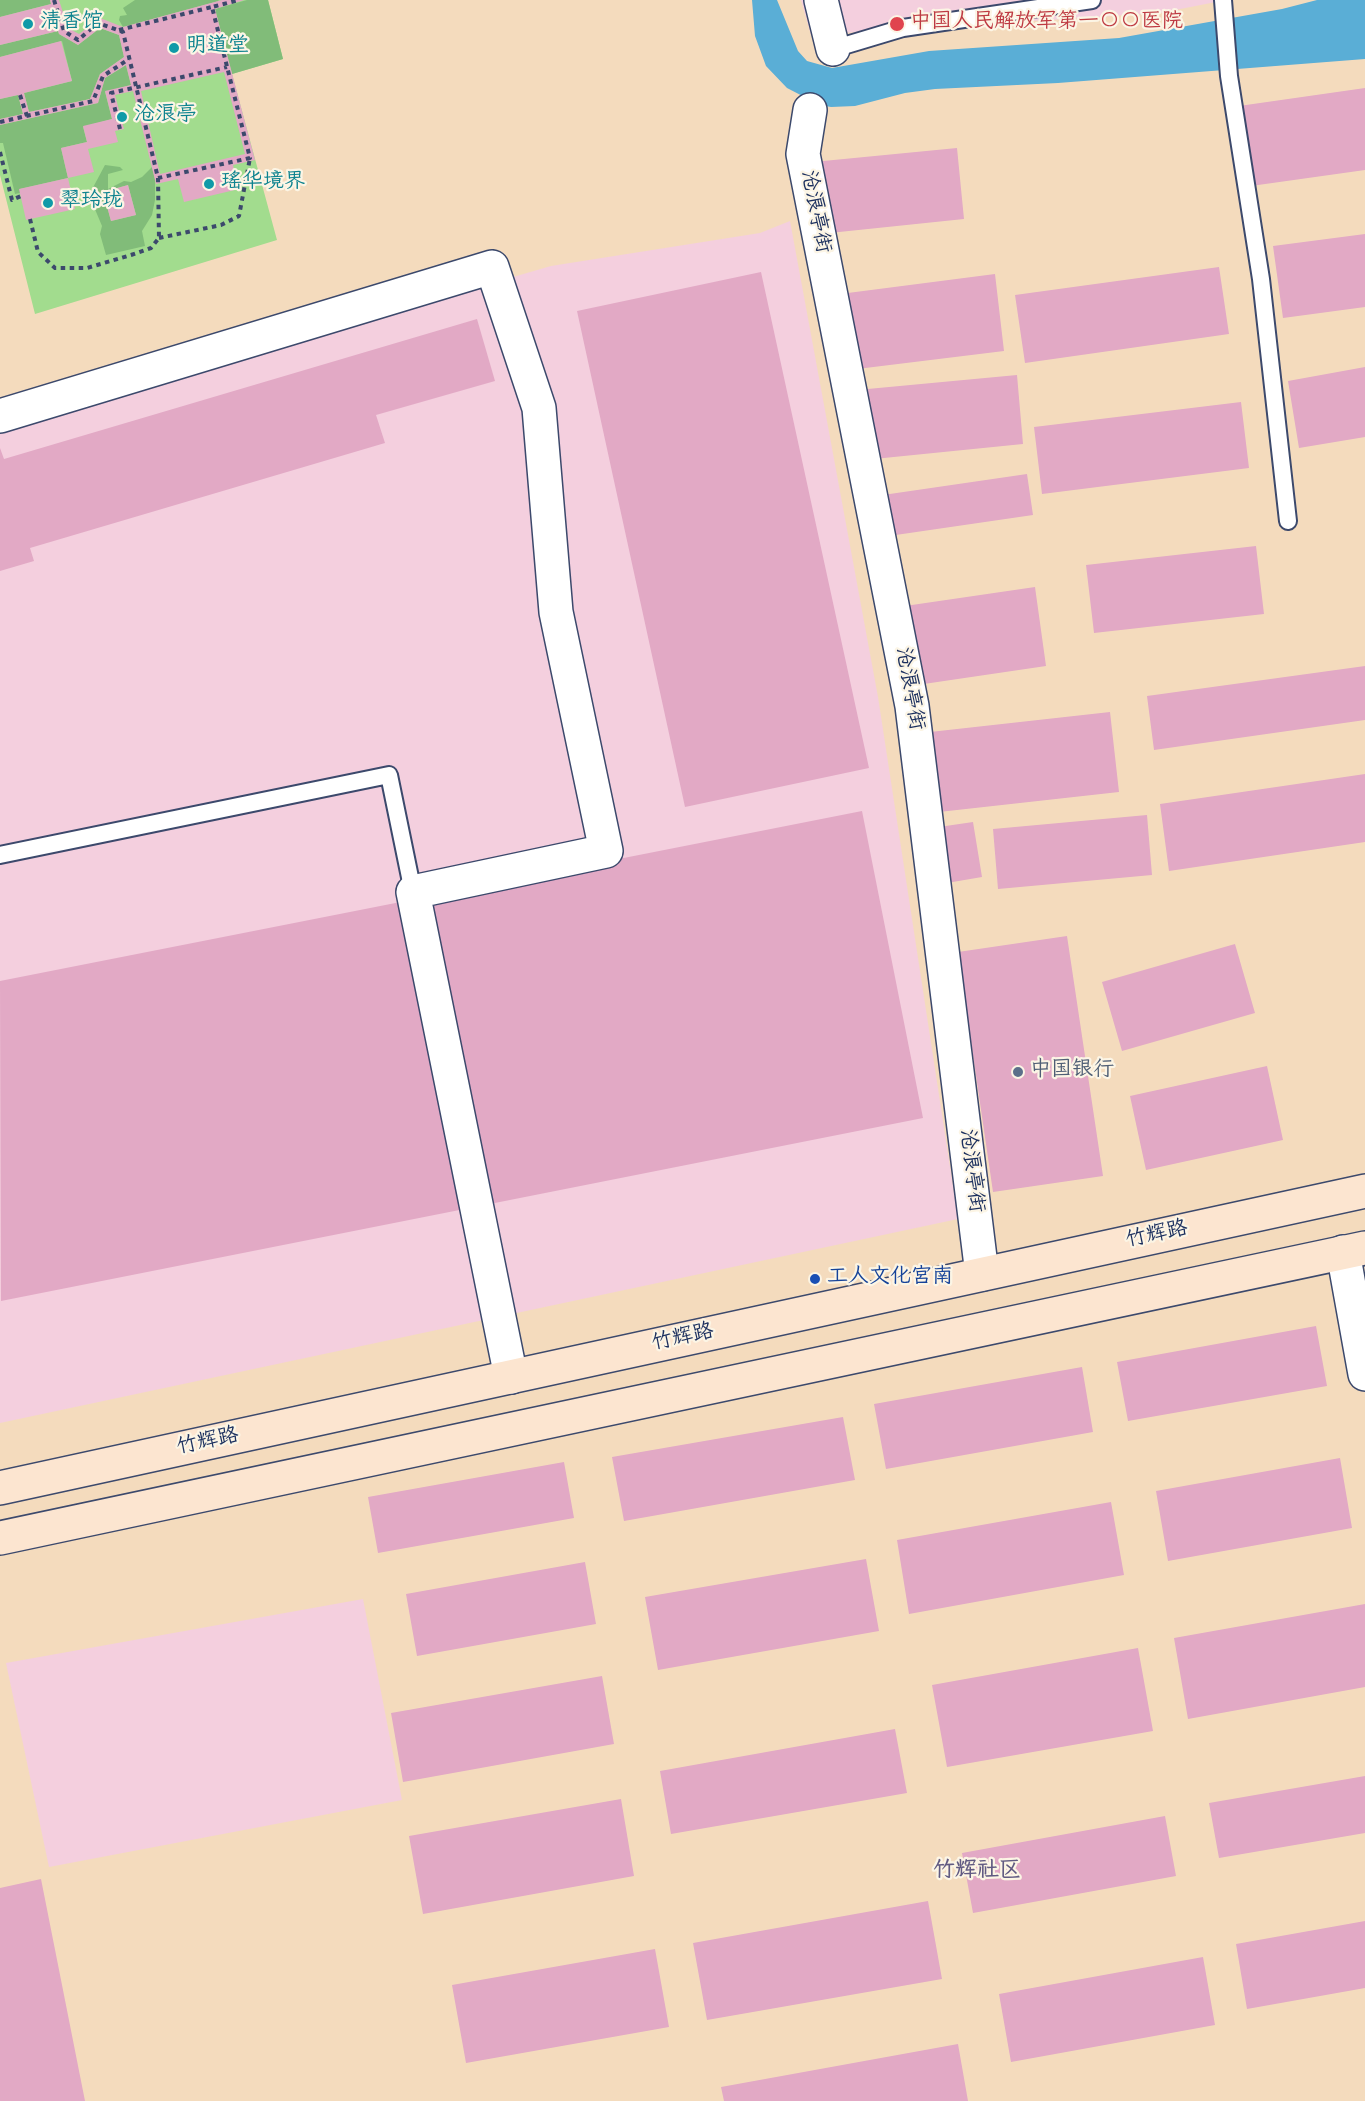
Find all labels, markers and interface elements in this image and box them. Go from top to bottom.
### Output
place label: 清香馆 [40,11,103,37]
place label: 中国人民解放军第一〇〇医院 [910,11,1183,37]
marker: 中国人民解放军第一〇〇医院 [888,15,906,33]
marker: 清香馆 [21,17,35,31]
place label: 明道堂 [186,35,249,61]
marker: 明道堂 [167,41,181,55]
place label: 沧浪亭 [134,104,197,130]
marker: 沧浪亭 [115,110,129,124]
street label: 沧浪亭街 [794,168,834,256]
place label: 瑶华境界 [221,171,305,197]
marker: 瑶华境界 [202,177,216,191]
place label: 翠玲珑 [60,190,123,216]
marker: 翠玲珑 [41,196,55,210]
street label: 沧浪亭街 [888,645,928,733]
place label: 中国银行 [1030,1059,1114,1085]
marker: 中国银行 [1011,1065,1025,1079]
street label: 沧浪亭街 [952,1128,988,1214]
street label: 竹辉路 [1124,1217,1190,1255]
place label: 工人文化宫南 [827,1266,953,1292]
marker: 工人文化宫南 [808,1272,822,1286]
street label: 竹辉路 [650,1320,716,1358]
street label: 竹辉路 [175,1424,241,1462]
district label: 竹辉社区 [933,1859,1021,1885]

